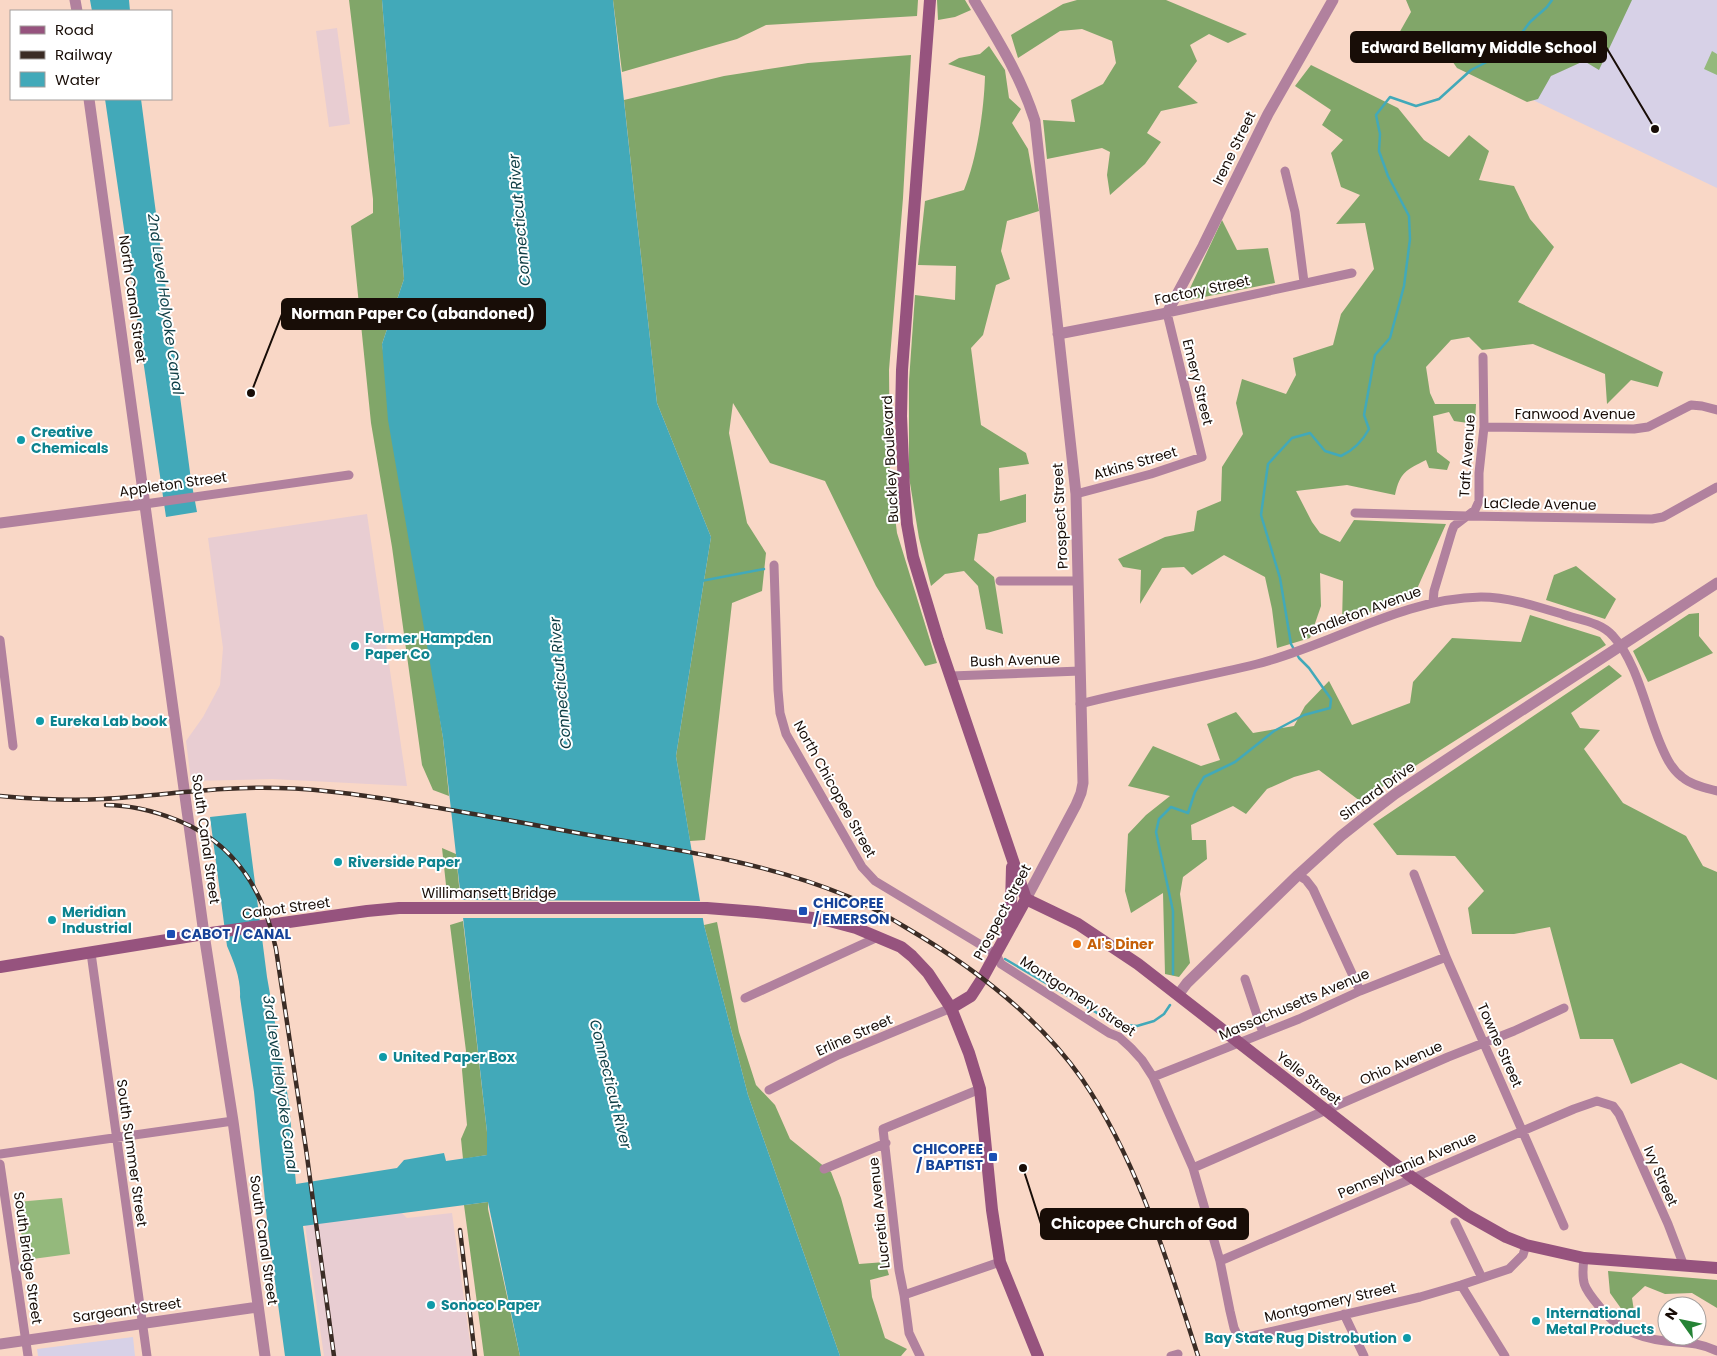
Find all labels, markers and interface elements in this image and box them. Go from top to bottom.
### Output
legend [10,10,172,100]
text: Road [55,19,94,40]
callout: Edward Bellamy Middle School [1351,32,1606,62]
text: Edward Bellamy Middle School [1361,37,1597,58]
text: Railway [55,44,113,65]
text: Water [55,69,101,90]
street label: Irene Street [1208,108,1260,188]
water label: Connecticut River [503,153,535,287]
water label: 2nd Level Holyoke Canal [143,212,189,396]
street label: North Canal Street [114,234,152,364]
street label: Factory Street [1153,270,1251,310]
callout: Norman Paper Co (abandoned) [282,299,545,329]
text: Norman Paper Co (abandoned) [291,303,535,324]
street label: Emery Street [1178,337,1218,427]
street label: Buckley Boulevard [877,395,903,523]
street label: Fanwood Avenue [1515,404,1636,424]
street label: Taft Avenue [1454,414,1480,498]
place label: Creative Chemicals [31,422,109,458]
marker: Creative Chemicals [15,434,27,446]
street label: Atkins Street [1091,442,1179,484]
street label: Prospect Street [1047,463,1073,569]
street label: Appleton Street [118,467,228,501]
street label: LaClede Avenue [1483,493,1597,515]
street label: Pendleton Avenue [1298,581,1424,643]
water label: Connecticut River [544,616,576,750]
place label: Former Hampden Paper Co [365,628,492,664]
marker: Former Hampden Paper Co [349,640,361,652]
street label: Bush Avenue [970,648,1061,672]
place label: Eureka Lab book [50,711,168,731]
marker: Eureka Lab book [34,715,46,727]
street label: North Chicopee Street [789,717,881,861]
street label: Simard Drive [1335,757,1419,825]
street label: South Canal Street [187,773,225,905]
place label: Riverside Paper [348,852,460,872]
marker: Riverside Paper [332,856,344,868]
street label: Prospect Street [968,860,1036,964]
street label: Willimansett Bridge [421,883,557,903]
street label: Cabot Street [241,892,331,924]
place label: CHICOPEE / EMERSON [813,893,890,929]
place label: Meridian Industrial [62,902,132,938]
marker: CHICOPEE / EMERSON [797,905,809,917]
marker: Meridian Industrial [46,914,58,926]
place label: CABOT / CANAL [181,924,292,944]
marker: CABOT / CANAL [165,928,177,940]
place label: Al's Diner [1087,934,1154,954]
marker: Al's Diner [1071,938,1083,950]
street label: Montgomery Street [1016,951,1140,1041]
street label: Massachusetts Avenue [1216,963,1373,1045]
water label: 3rd Level Holyoke Canal [258,994,304,1174]
street label: Towne Street [1472,1000,1528,1090]
street label: Erline Street [813,1009,895,1061]
water label: Connecticut River [585,1017,637,1151]
street label: Ohio Avenue [1356,1036,1446,1090]
street label: Yelle Street [1272,1046,1346,1110]
place label: United Paper Box [393,1047,516,1067]
marker: United Paper Box [377,1051,389,1063]
street label: South Summer Street [112,1078,152,1228]
street label: Pennsylvania Avenue [1335,1127,1480,1203]
place label: CHICOPEE / BAPTIST [912,1139,983,1175]
street label: Ivy Street [1639,1143,1683,1209]
marker: CHICOPEE / BAPTIST [987,1151,999,1163]
street label: Lucretia Avenue [863,1156,895,1270]
street label: South Canal Street [245,1174,283,1306]
street label: South Bridge Street [9,1190,47,1326]
callout: Chicopee Church of God [1041,1209,1248,1239]
text: Chicopee Church of God [1051,1213,1237,1234]
street label: Montgomery Street [1262,1277,1398,1327]
street label: Sargeant Street [71,1292,183,1328]
place label: Sonoco Paper [441,1295,540,1315]
north arrow [1657,1296,1707,1346]
marker: Sonoco Paper [425,1299,437,1311]
place label: International Metal Products [1546,1303,1655,1339]
text: N [1660,1304,1682,1324]
marker: International Metal Products [1530,1315,1542,1327]
place label: Bay State Rug Distrobution [1205,1328,1397,1348]
marker: Bay State Rug Distrobution [1401,1332,1413,1344]

